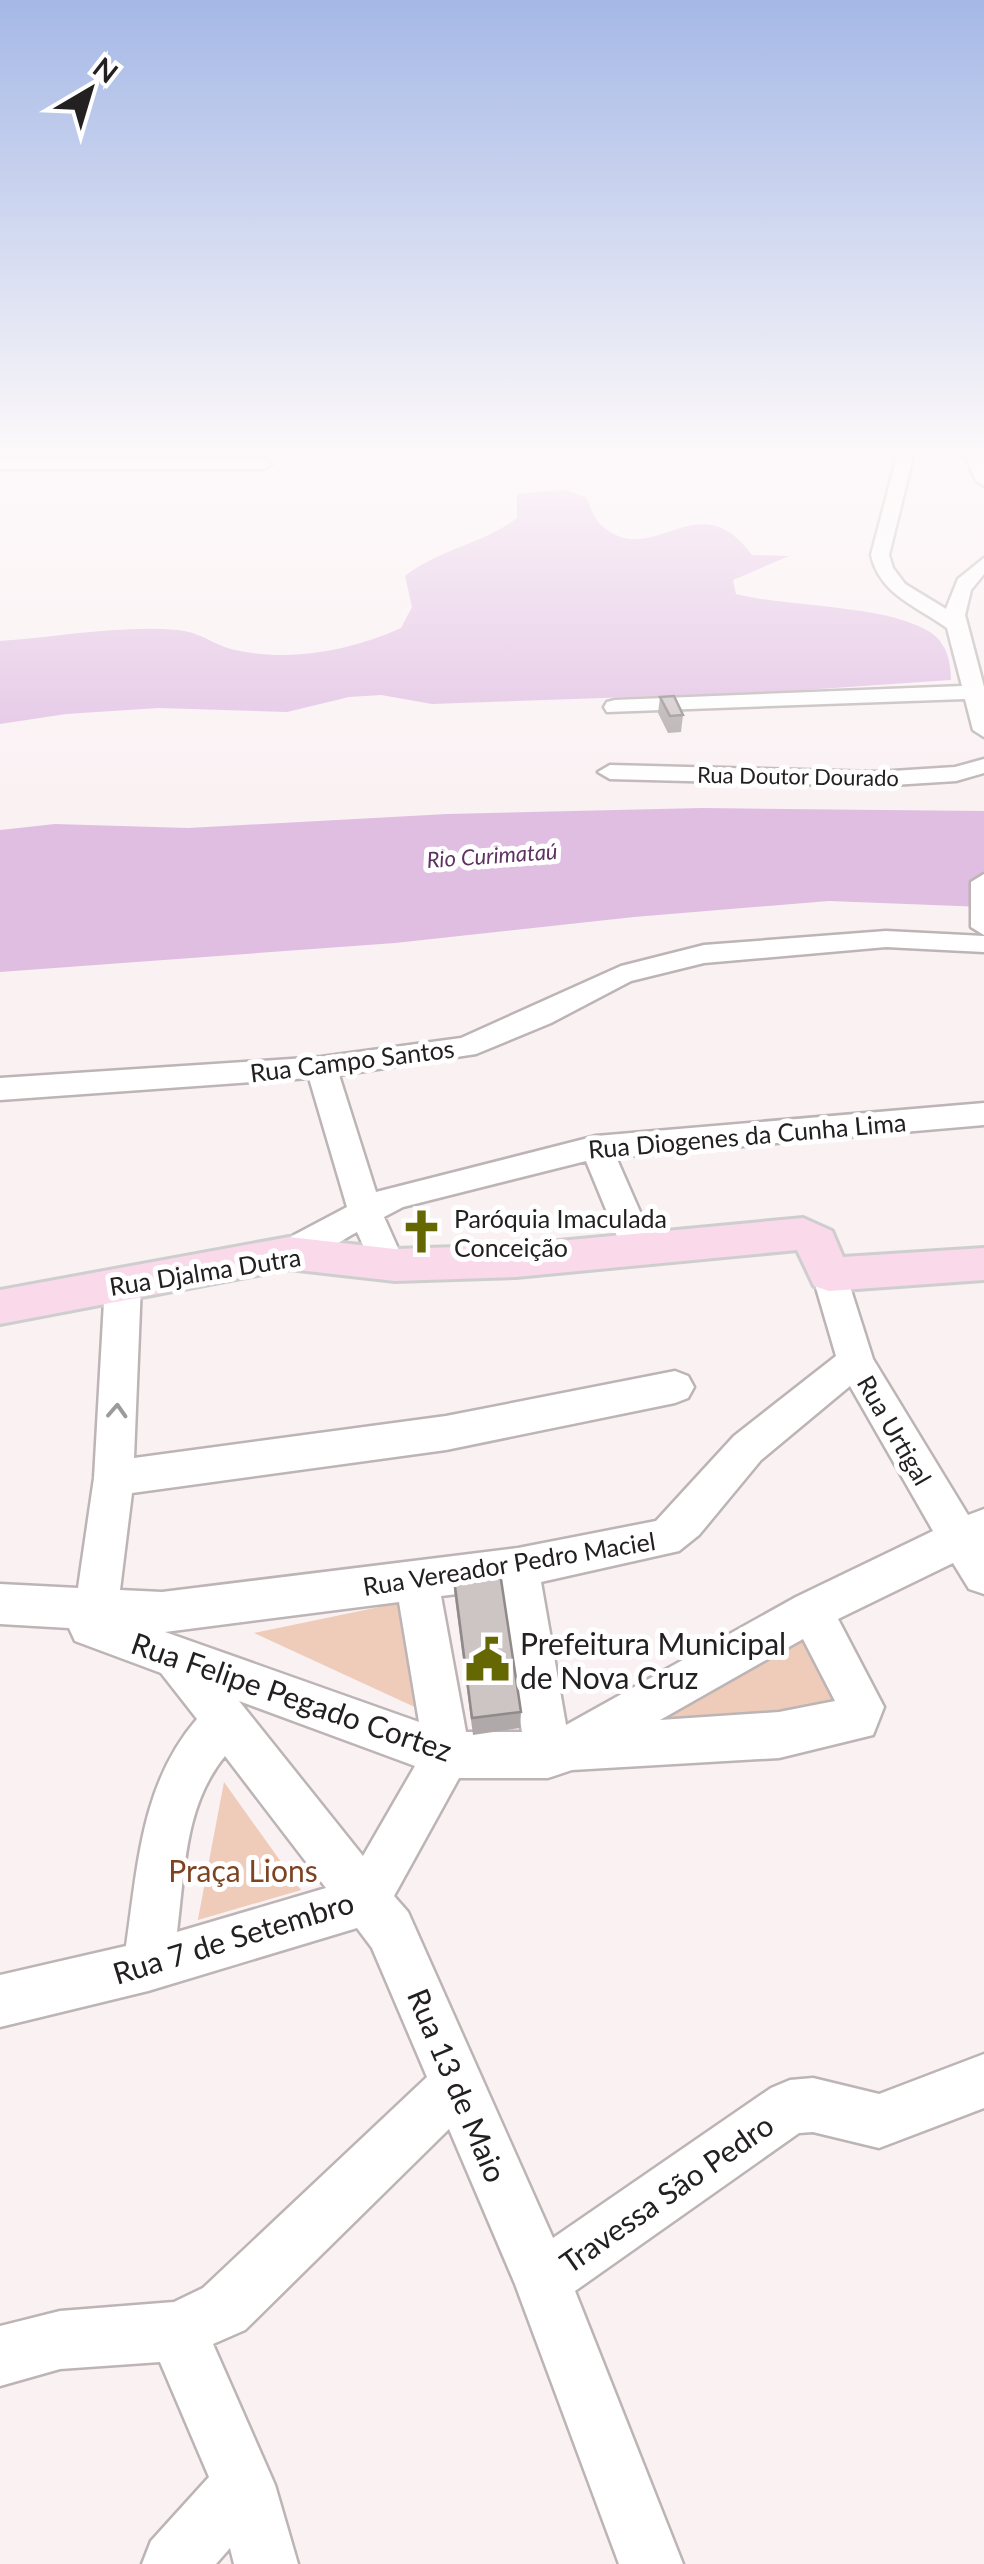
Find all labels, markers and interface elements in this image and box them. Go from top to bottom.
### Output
north arrow [40,40,140,140]
text: N [87,49,125,90]
street label: Rua Doutor Dourado [697,761,899,791]
water label: Rio Curimataú [426,837,558,873]
street label: Rua Campo Santos [248,1033,456,1087]
street label: Rua Diogenes da Cunha Lima [587,1106,907,1164]
place label: Paróquia Imaculada Conceição [454,1203,667,1262]
church icon: Paróquia Imaculada Conceição [397,1208,445,1256]
street label: Rua Djalma Dutra [107,1241,303,1301]
street label: Rua Urtigal [852,1370,938,1490]
one-way arrow [106,1403,127,1419]
street label: Rua Vereador Pedro Maciel [361,1525,657,1601]
street label: Rua Felipe Pegado Cortez [127,1624,457,1768]
place label: Prefeitura Municipal de Nova Cruz [520,1625,786,1695]
public building icon: Prefeitura Municipal de Nova Cruz [463,1636,511,1684]
park label: Praça Lions [168,1852,318,1888]
street label: Rua 7 de Setembro [108,1883,358,1991]
street label: Rua 13 de Maio [401,1983,515,2187]
street label: Travessa São Pedro [552,2106,780,2280]

